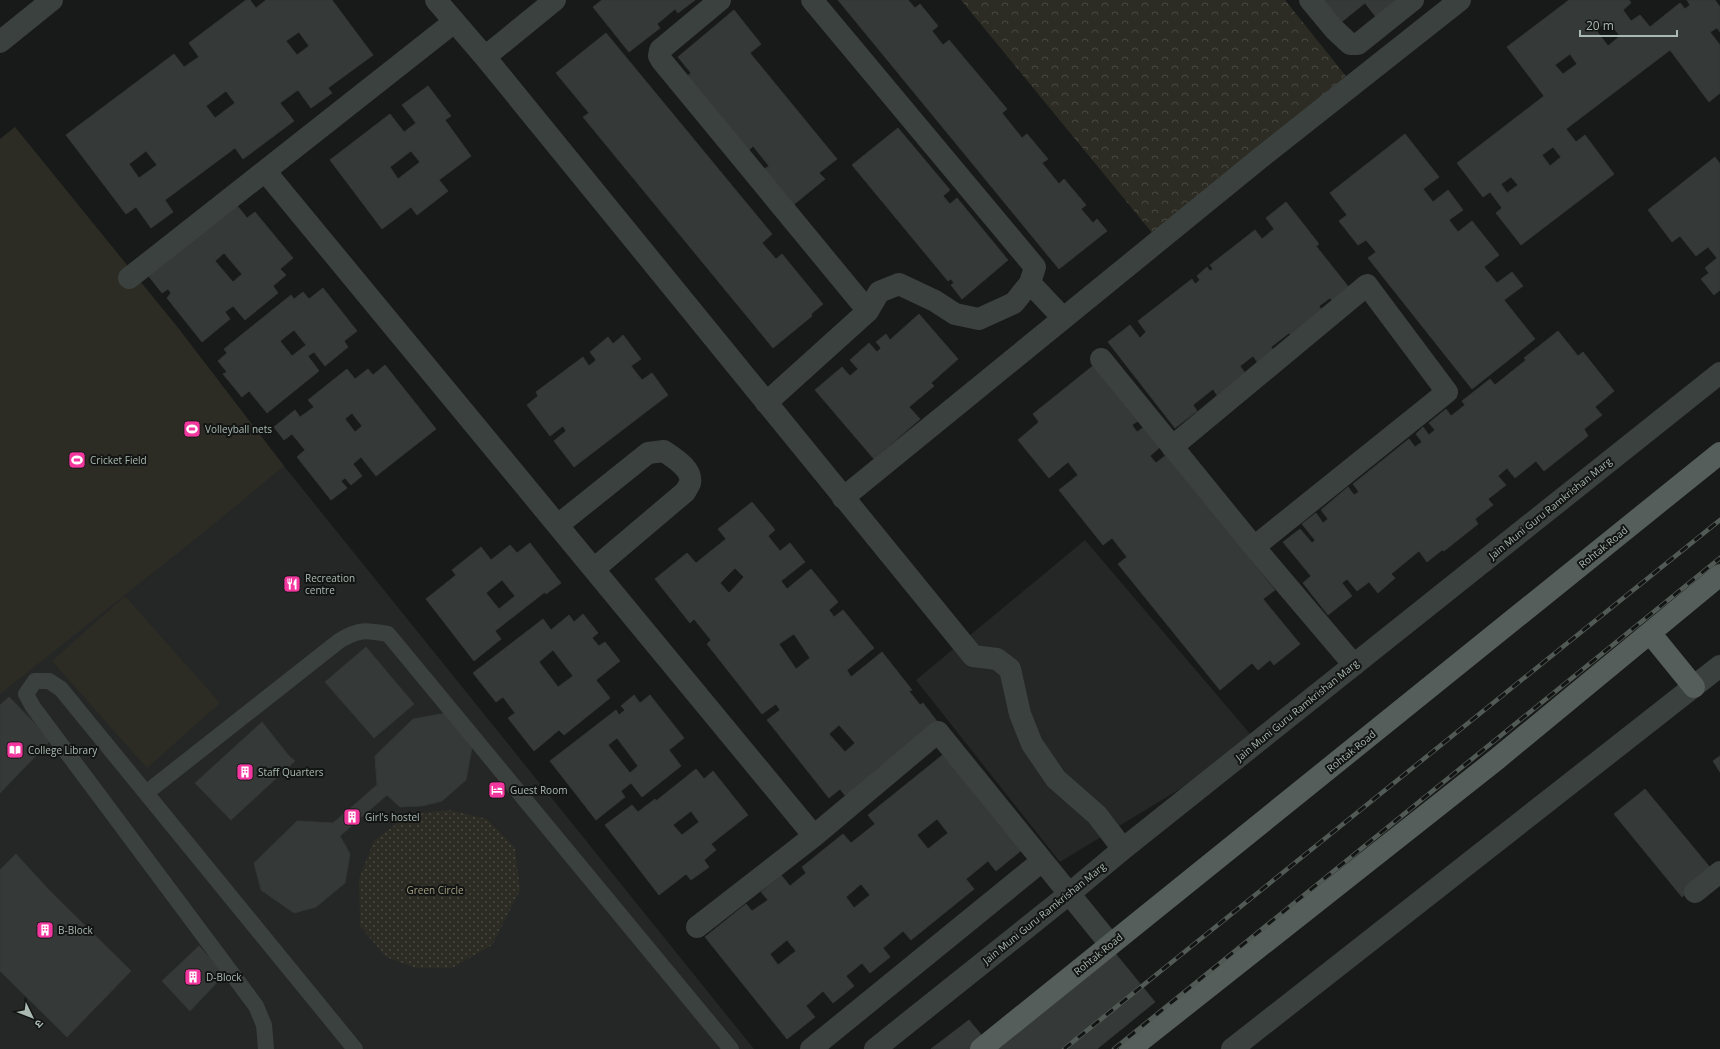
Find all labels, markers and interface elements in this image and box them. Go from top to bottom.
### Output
scale bar [1580,12,1677,38]
text: 20 m [1586,17,1614,34]
sports icon: Volleyball nets [182,419,202,439]
place label: Volleyball nets [205,422,272,436]
sports icon: Cricket Field [67,450,87,470]
place label: Cricket Field [90,453,147,467]
street label: Jain Muni Guru Ramkrishan Marg [1485,454,1615,563]
street label: Rohtak Road [1576,523,1630,571]
place label: Recreation centre [305,571,355,597]
restaurant icon: Recreation centre [282,574,302,594]
street label: Jain Muni Guru Ramkrishan Marg [1232,656,1362,765]
street label: Rohtak Road [1324,727,1378,775]
library icon: College Library [5,740,25,760]
place label: College Library [28,743,98,757]
building icon: Staff Quarters [235,762,255,782]
place label: Staff Quarters [258,765,324,779]
hotel icon: Guest Room [487,780,507,800]
place label: Guest Room [510,783,567,797]
building icon: Girl's hostel [342,807,362,827]
place label: Girl's hostel [365,810,420,824]
street label: Jain Muni Guru Ramkrishan Marg [979,859,1109,968]
park label: Green Circle [406,883,464,897]
building icon: B-Block [35,920,55,940]
place label: B-Block [58,923,93,937]
street label: Rohtak Road [1071,930,1125,978]
building icon: D-Block [183,967,203,987]
place label: D-Block [206,970,242,984]
north arrow [12,997,52,1037]
text: उ [32,1017,47,1032]

